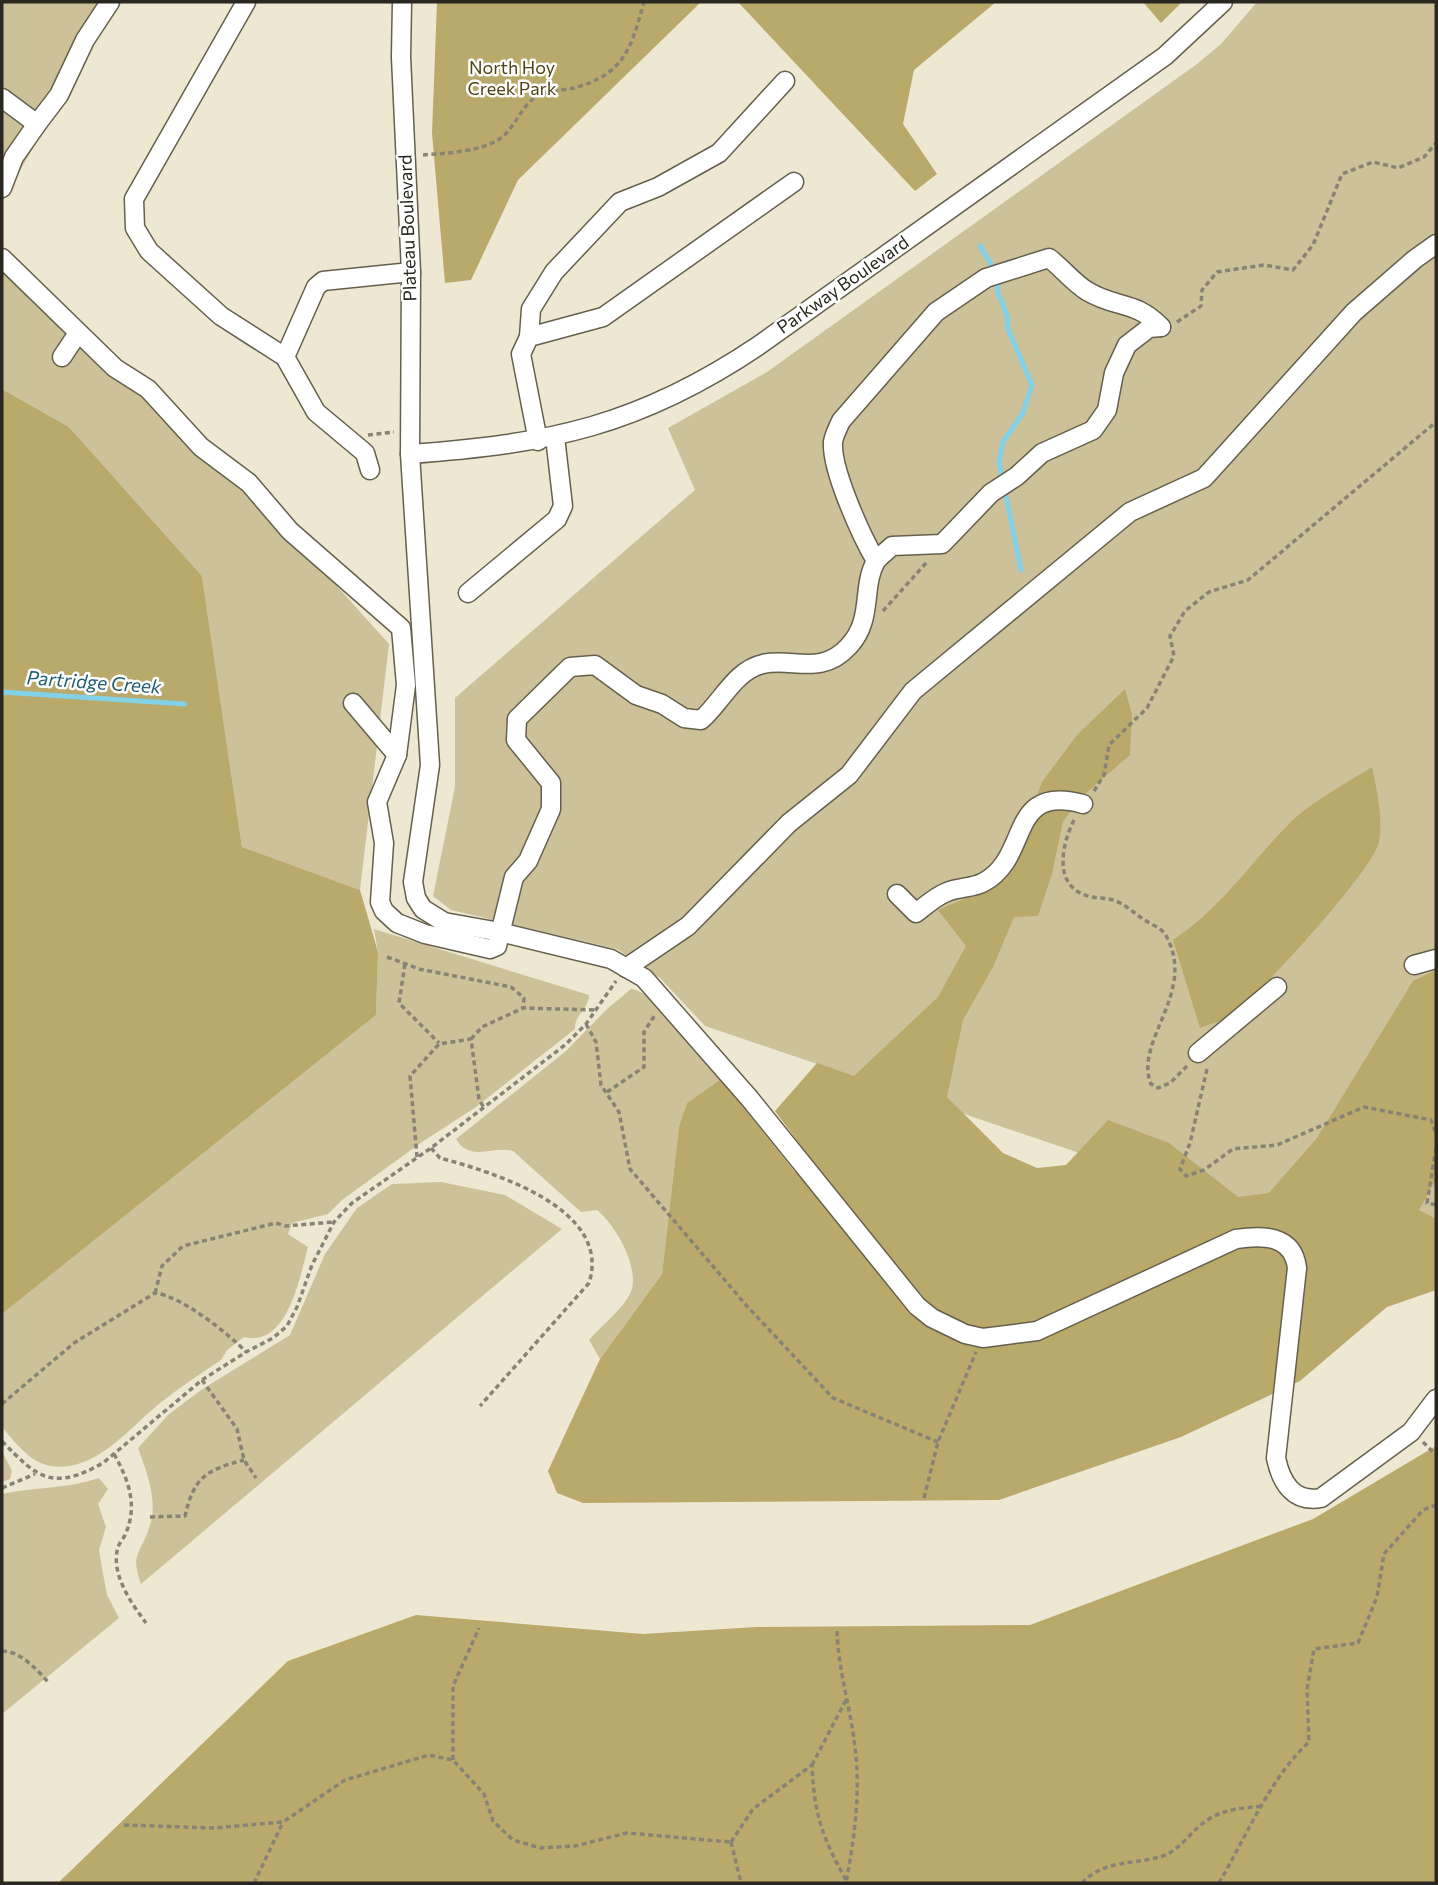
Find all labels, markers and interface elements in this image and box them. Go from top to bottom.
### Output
park label: North Hoy Creek Park [467,56,557,99]
street label: Plateau Boulevard [393,154,421,302]
street label: Parkway Boulevard [772,230,913,338]
water label: Partridge Creek [26,665,163,698]

